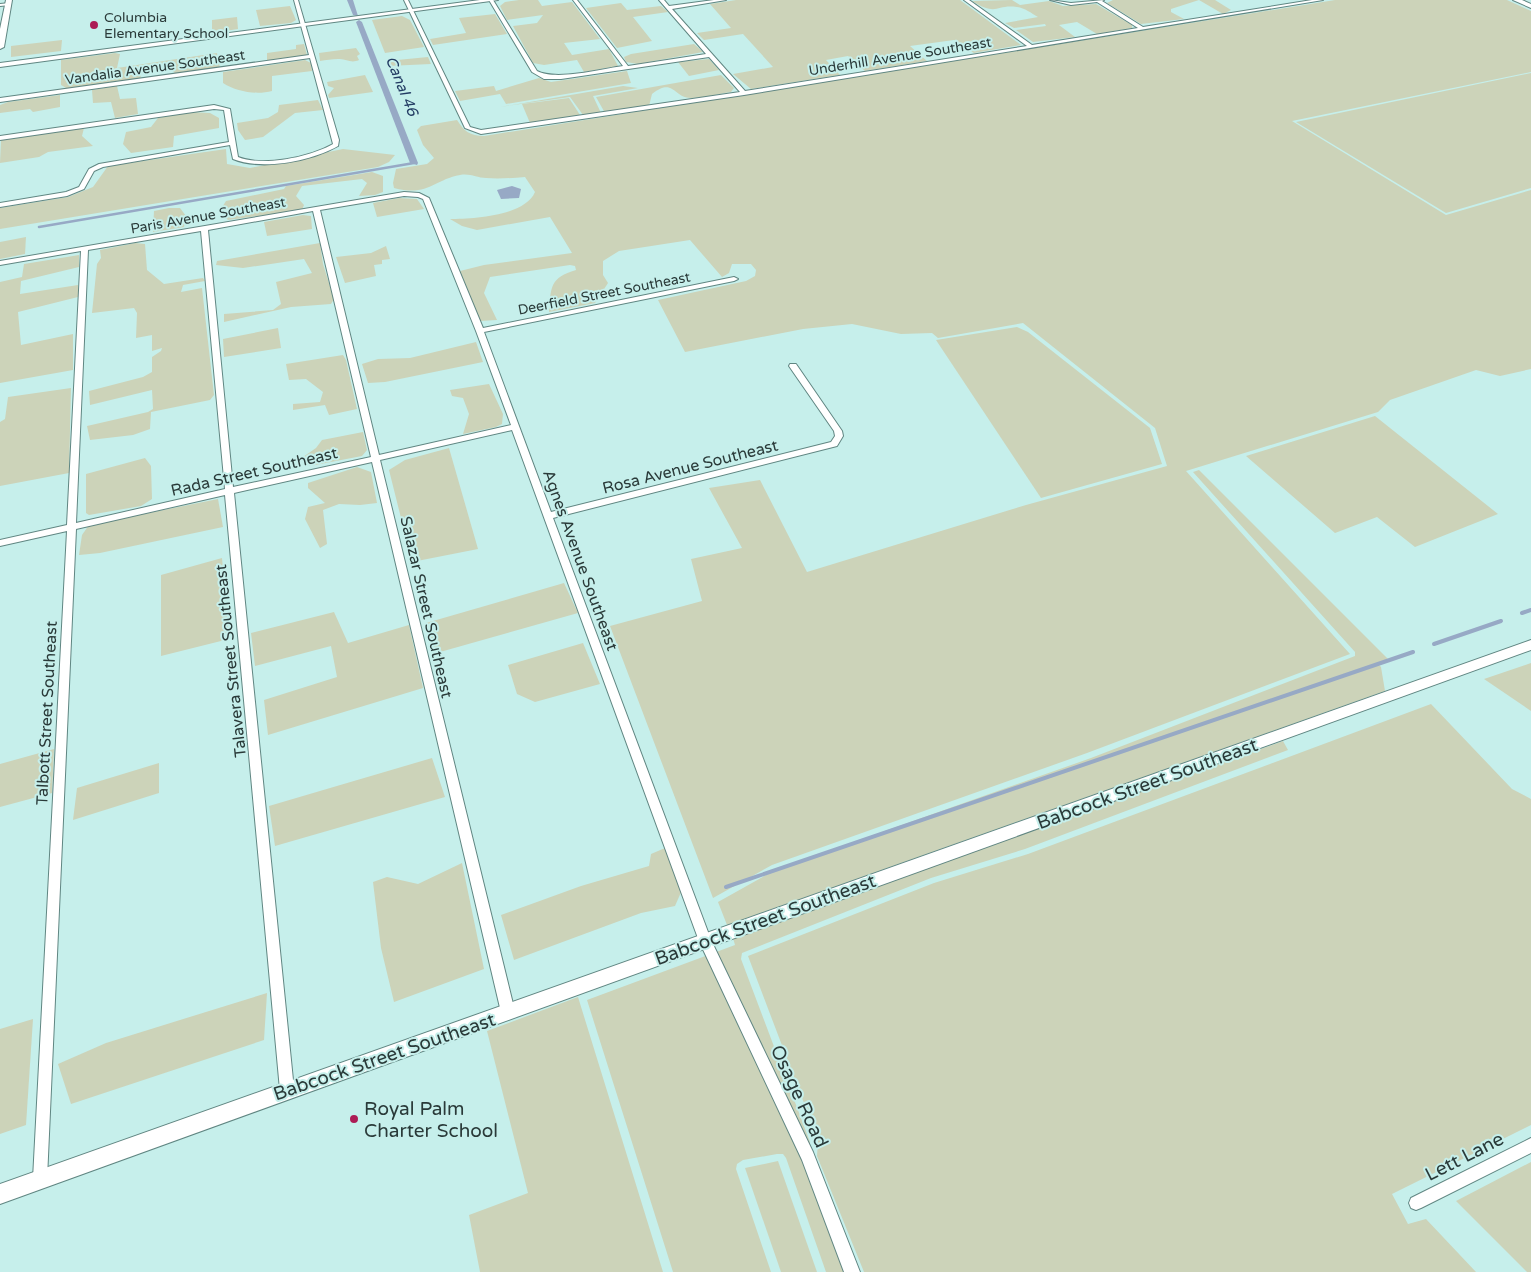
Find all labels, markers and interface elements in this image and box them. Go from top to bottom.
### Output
place label: Columbia Elementary School [104,9,228,42]
marker: Columbia Elementary School [88,19,100,31]
street label: Underhill Avenue Southeast [808,34,993,79]
street label: Vandalia Avenue Southeast [64,46,247,89]
water label: Canal 46 [382,53,423,120]
street label: Paris Avenue Southeast [129,193,288,238]
street label: Deerfield Street Southeast [516,268,692,319]
street label: Rosa Avenue Southeast [600,435,780,498]
street label: Rada Street Southeast [169,443,340,501]
street label: Agnes Avenue Southeast [538,467,622,653]
street label: Salazar Street Southeast [395,514,457,700]
street label: Talavera Street Southeast [211,563,251,758]
street label: Talbott Street Southeast [32,620,62,806]
street label: Babcock Street Southeast [1034,734,1261,834]
street label: Babcock Street Southeast [652,870,879,970]
street label: Babcock Street Southeast [270,1009,498,1105]
street label: Osage Road [766,1042,832,1151]
place label: Royal Palm Charter School [364,1098,498,1142]
marker: Royal Palm Charter School [348,1113,360,1125]
street label: Lett Lane [1422,1128,1507,1186]

